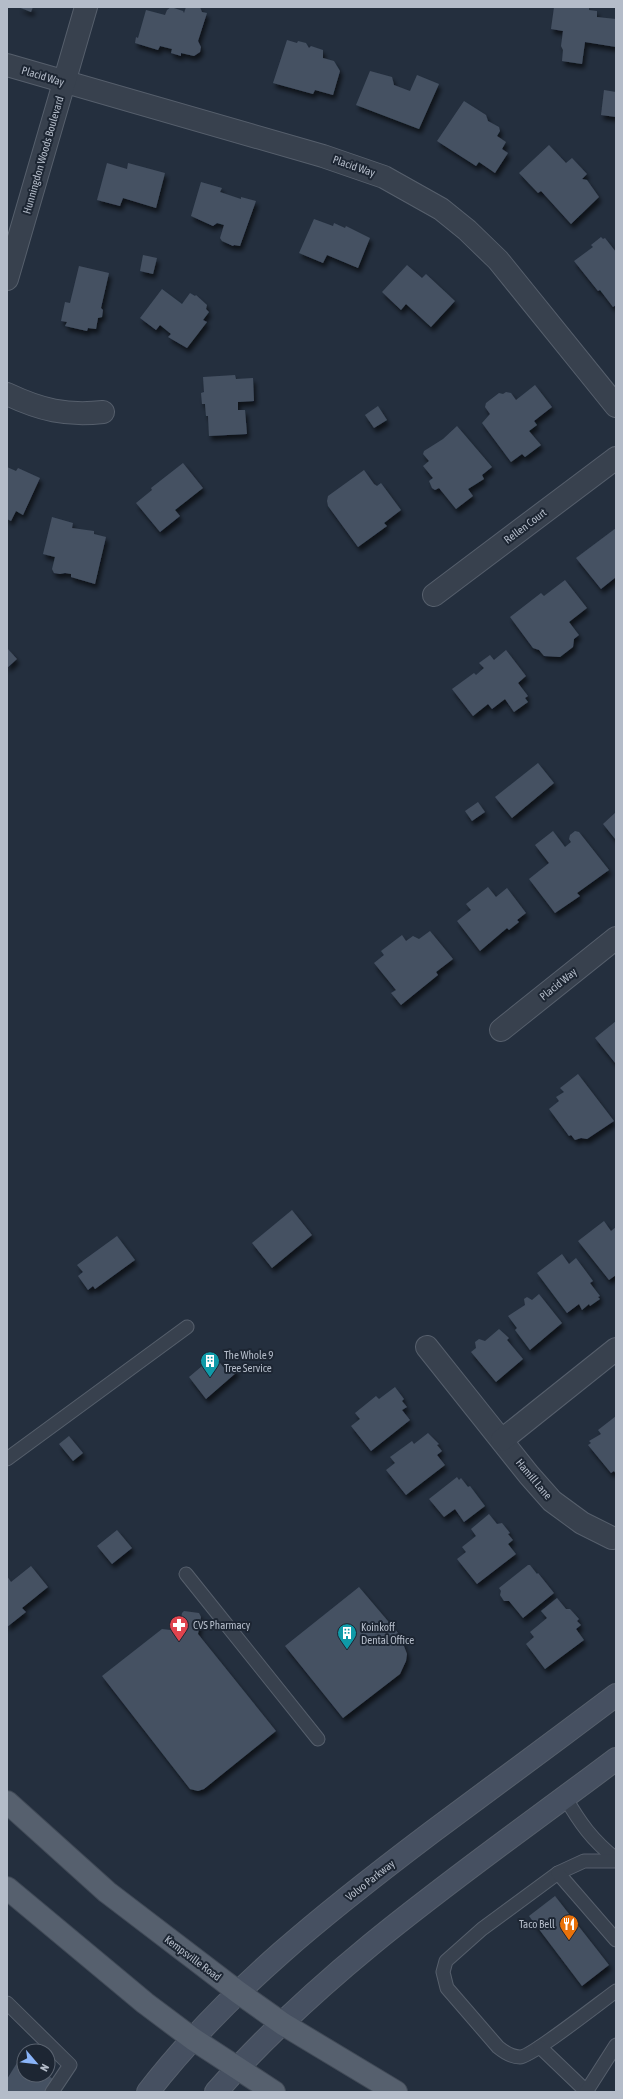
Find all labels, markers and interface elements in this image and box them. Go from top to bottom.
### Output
street label: Placid Way [20,64,66,88]
street label: Hunningdon Woods Boulevard [20,95,66,215]
street label: Placid Way [331,153,377,179]
street label: Rellen Court [502,506,548,546]
street label: Placid Way [537,965,579,1003]
place label: The Whole 9 Tree Service [224,1349,273,1374]
building icon: The Whole 9 Tree Service [199,1350,221,1378]
street label: Hamill Lane [514,1456,554,1502]
pharmacy icon: CVS Pharmacy [168,1614,190,1642]
place label: CVS Pharmacy [193,1619,251,1631]
place label: Koinkoff Dental Office [361,1621,414,1646]
building icon: Koinkoff Dental Office [336,1622,358,1650]
street label: Volvo Parkway [343,1857,397,1903]
restaurant icon: Taco Bell [558,1913,580,1941]
place label: Taco Bell [519,1918,555,1930]
street label: Kempsville Road [162,1933,224,1983]
north arrow [16,2043,56,2083]
text: N [38,2062,52,2073]

